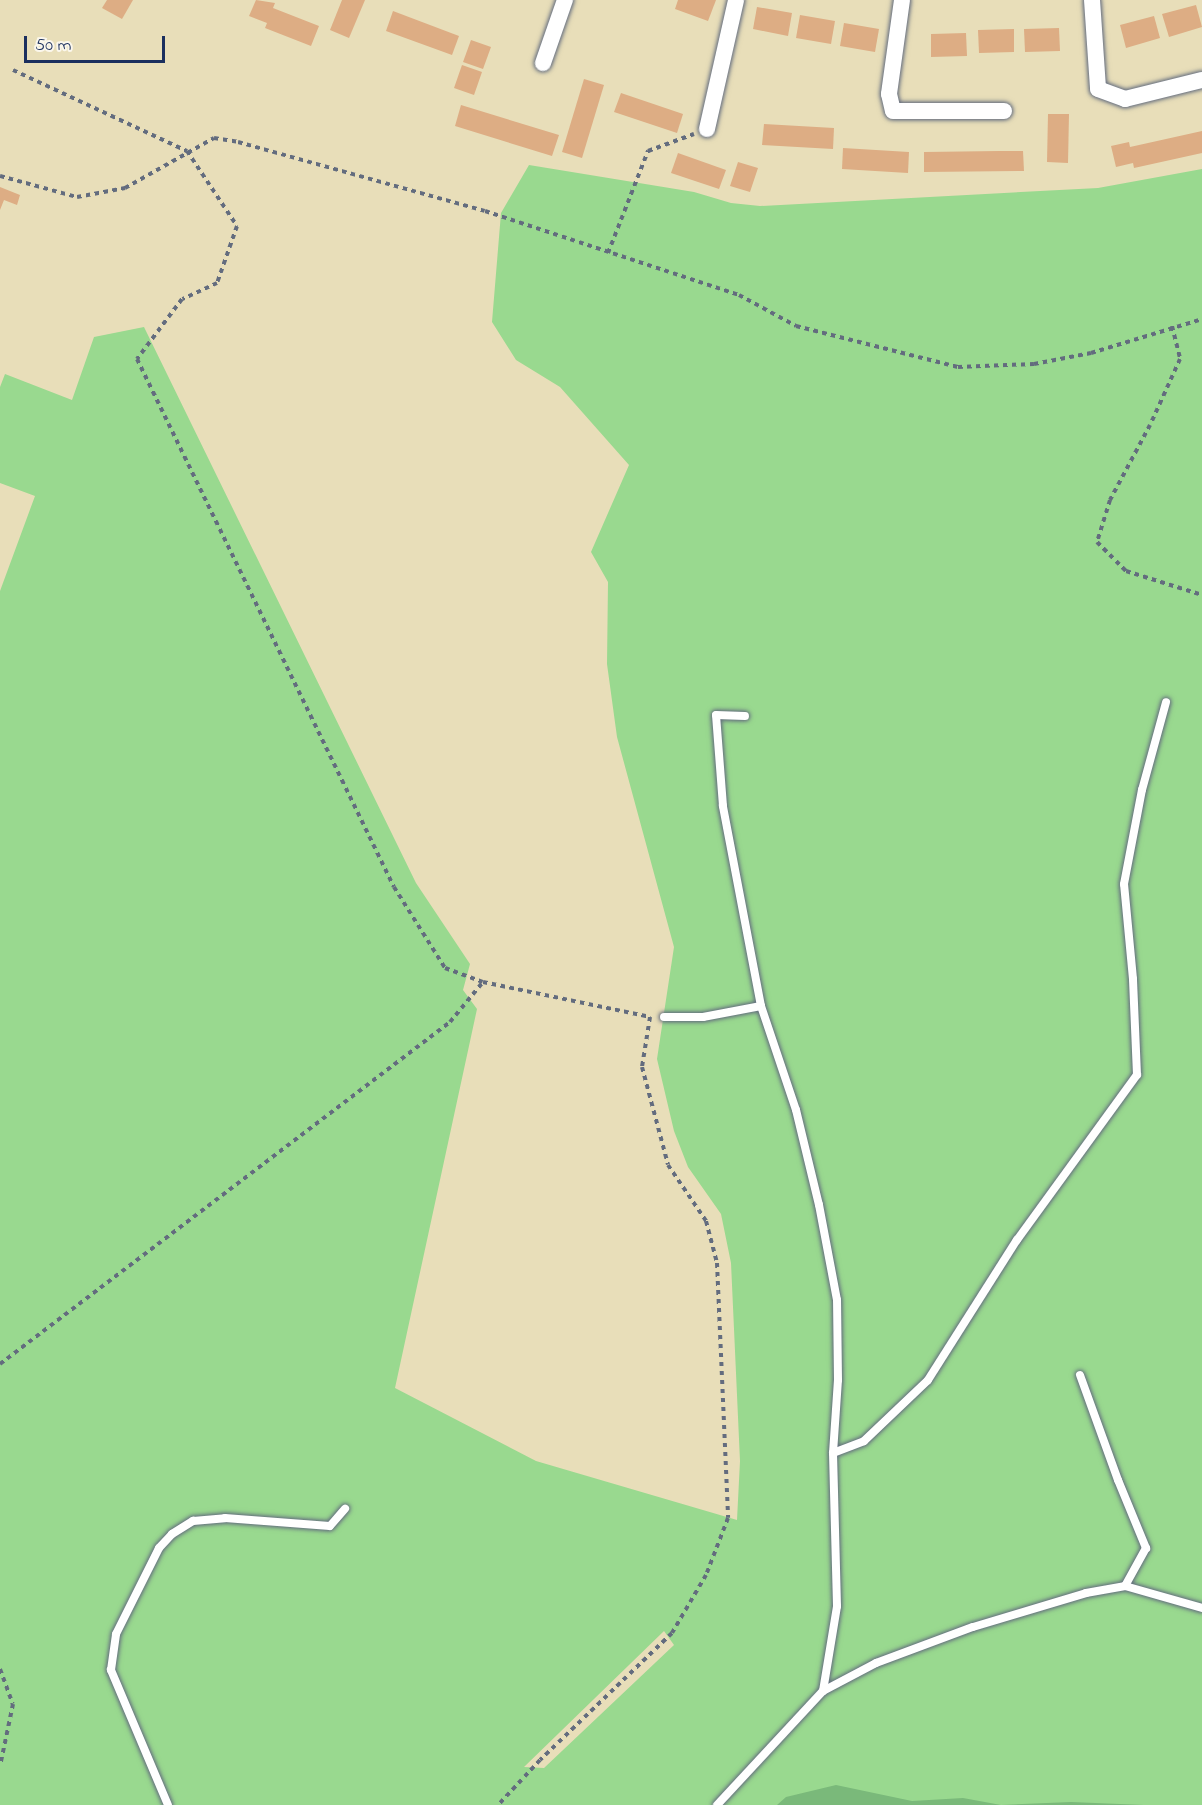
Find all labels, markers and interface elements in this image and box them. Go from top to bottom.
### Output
scale bar [27,24,168,62]
text: 50 m [35,33,72,59]

